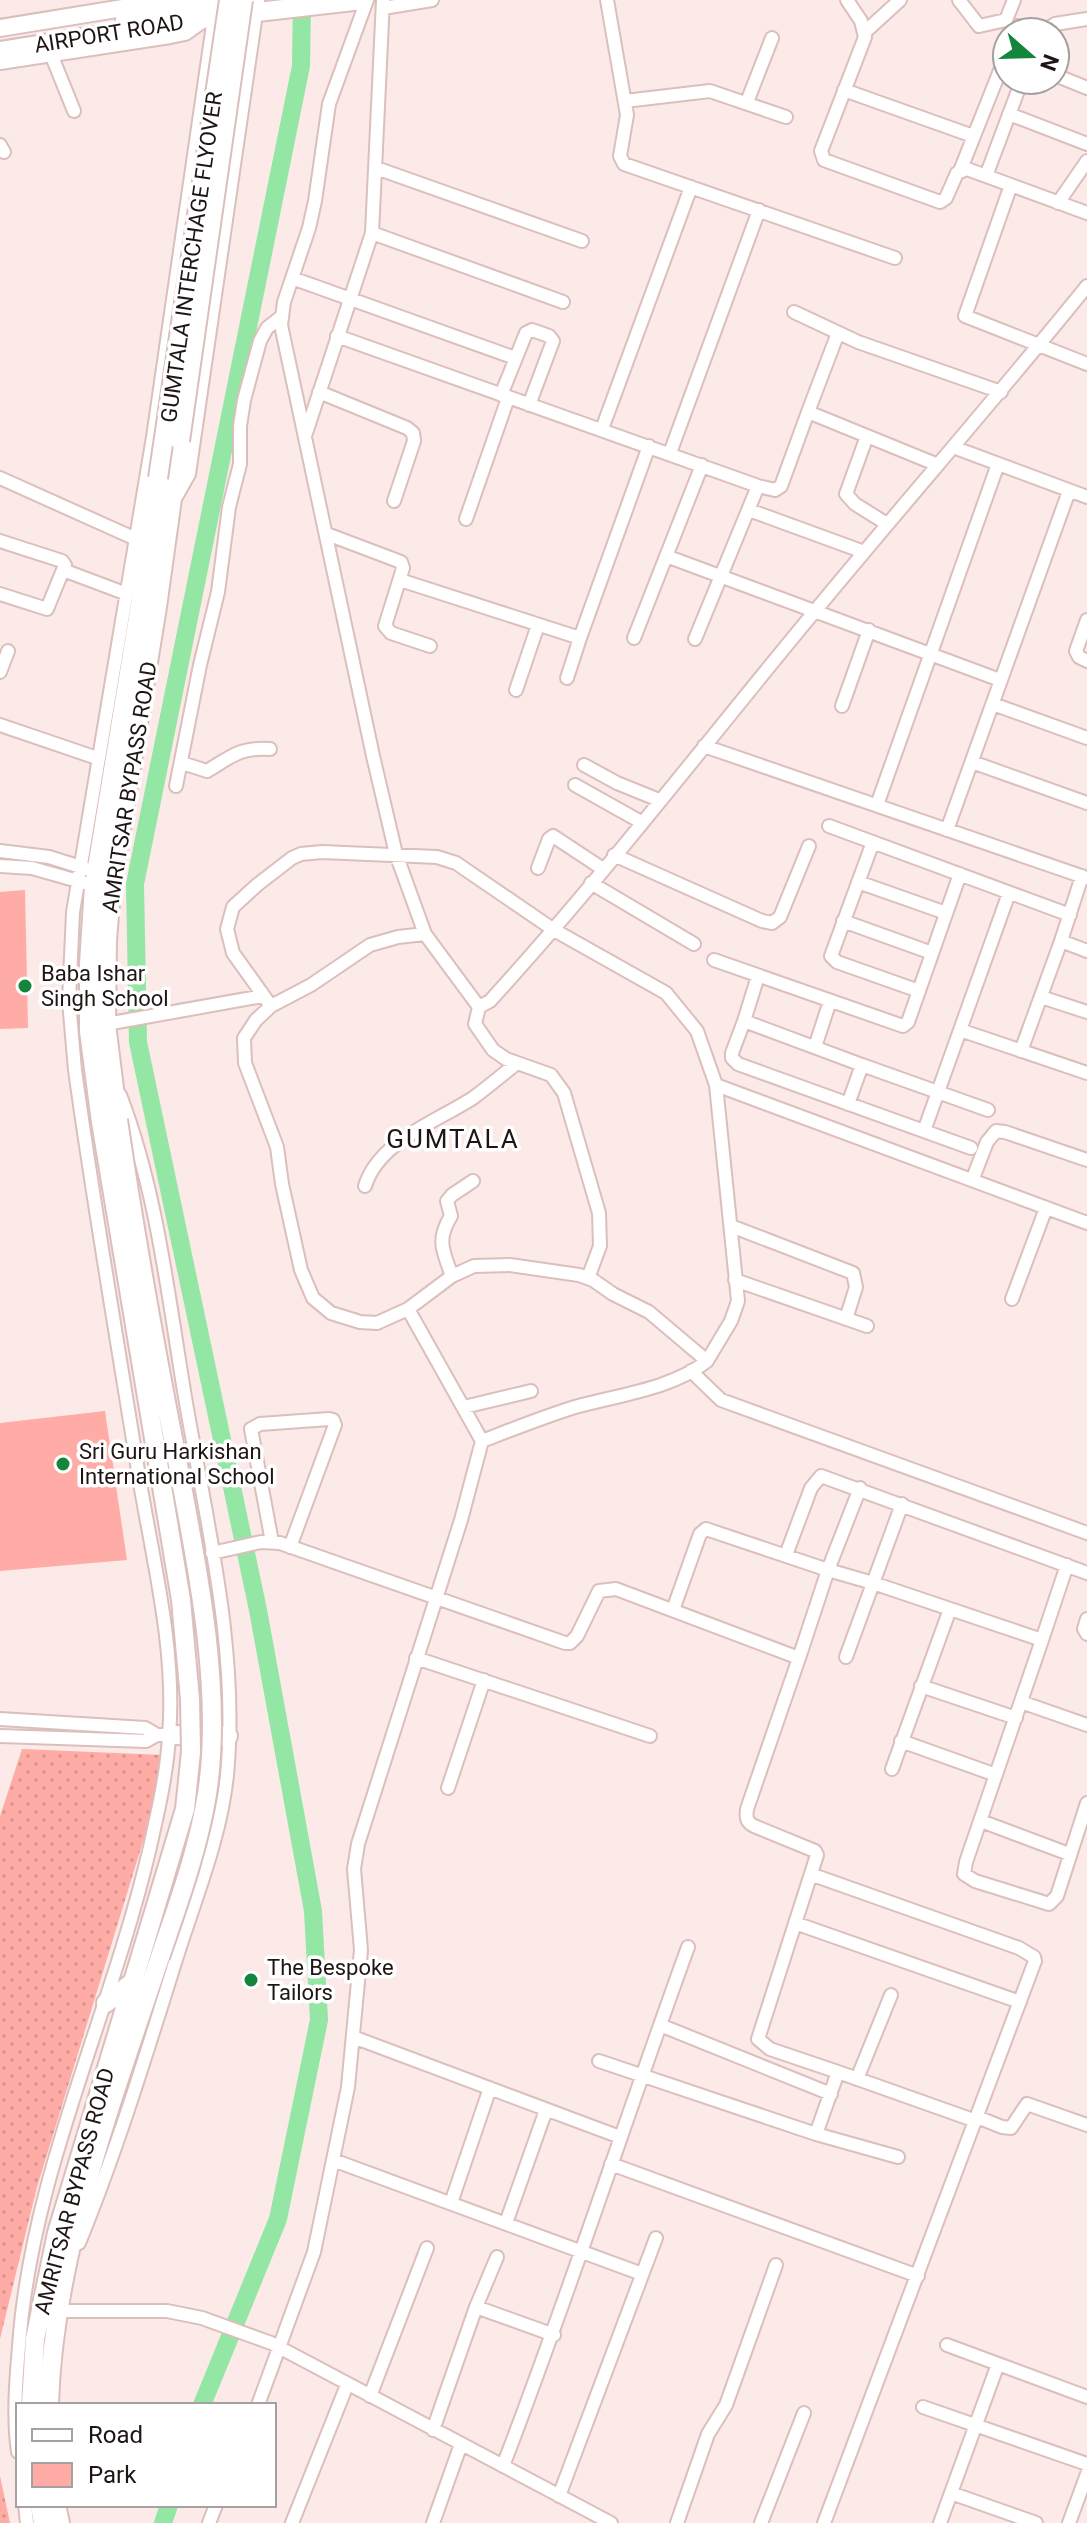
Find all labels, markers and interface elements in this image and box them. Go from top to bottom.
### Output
street label: AIRPORT ROAD [33,9,186,58]
north arrow [991,16,1071,96]
text: N [1035,51,1064,74]
street label: GUMTALA INTERCHAGE FLYOVER [156,90,227,424]
street label: AMRITSAR BYPASS ROAD [97,660,162,915]
place label: Baba Ishar Singh School [41,961,169,1011]
marker: Baba Ishar Singh School [16,977,34,995]
district label: GUMTALA [386,1124,520,1154]
place label: Sri Guru Harkishan International School [79,1439,275,1489]
marker: Sri Guru Harkishan International School [54,1455,72,1473]
place label: The Bespoke Tailors [267,1955,394,2005]
marker: The Bespoke Tailors [242,1971,260,1989]
street label: AMRITSAR BYPASS ROAD [30,2065,119,2317]
legend [16,2403,276,2507]
text: Road [88,2421,143,2449]
text: Park [88,2461,137,2489]

